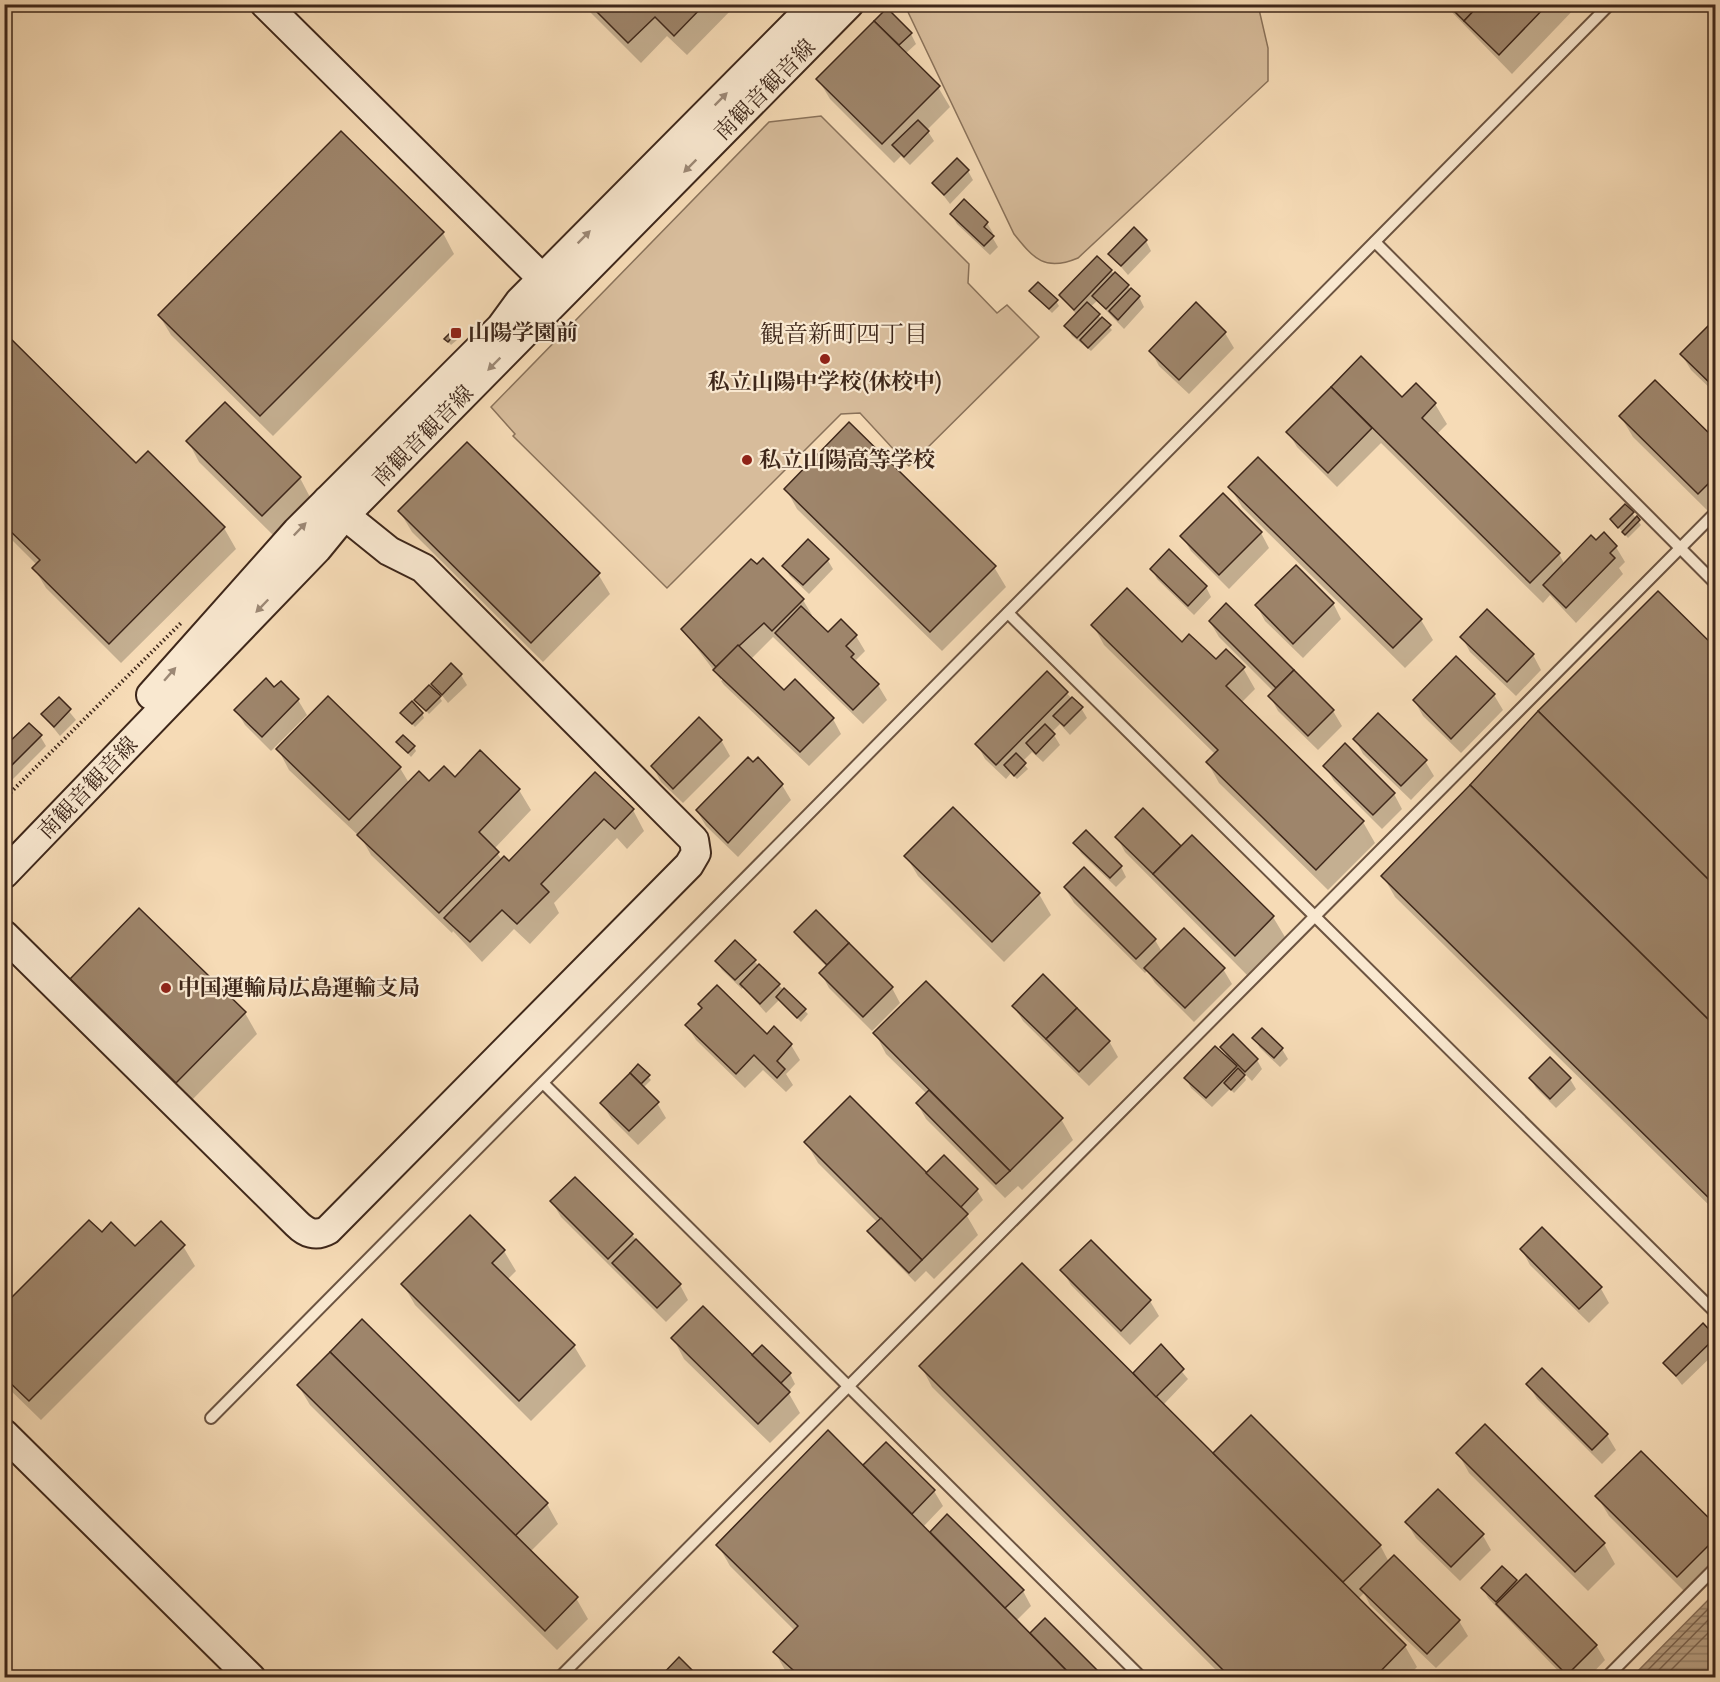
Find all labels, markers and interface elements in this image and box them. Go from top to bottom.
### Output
street label: 南観音観音線 [708,33,822,147]
one-way arrow [713,92,727,106]
one-way arrow [684,158,698,172]
one-way arrow [576,231,590,245]
place label: 山陽学園前 [468,318,578,348]
district label: 観音新町四丁目 [760,318,928,351]
marker: 山陽学園前 [449,326,463,340]
marker: 私立山陽中学校(休校中) [818,352,832,366]
one-way arrow [487,357,501,372]
place label: 私立山陽中学校(休校中) [708,367,942,397]
street label: 南観音観音線 [366,379,480,493]
place label: 私立山陽高等学校 [759,445,935,475]
marker: 私立山陽高等学校 [740,453,754,467]
one-way arrow [293,521,307,536]
one-way arrow [256,598,270,612]
one-way arrow [163,667,176,682]
street label: 南観音観音線 [31,730,145,846]
place label: 中国運輸局広島運輸支局 [178,973,420,1003]
marker: 中国運輸局広島運輸支局 [159,981,173,995]

